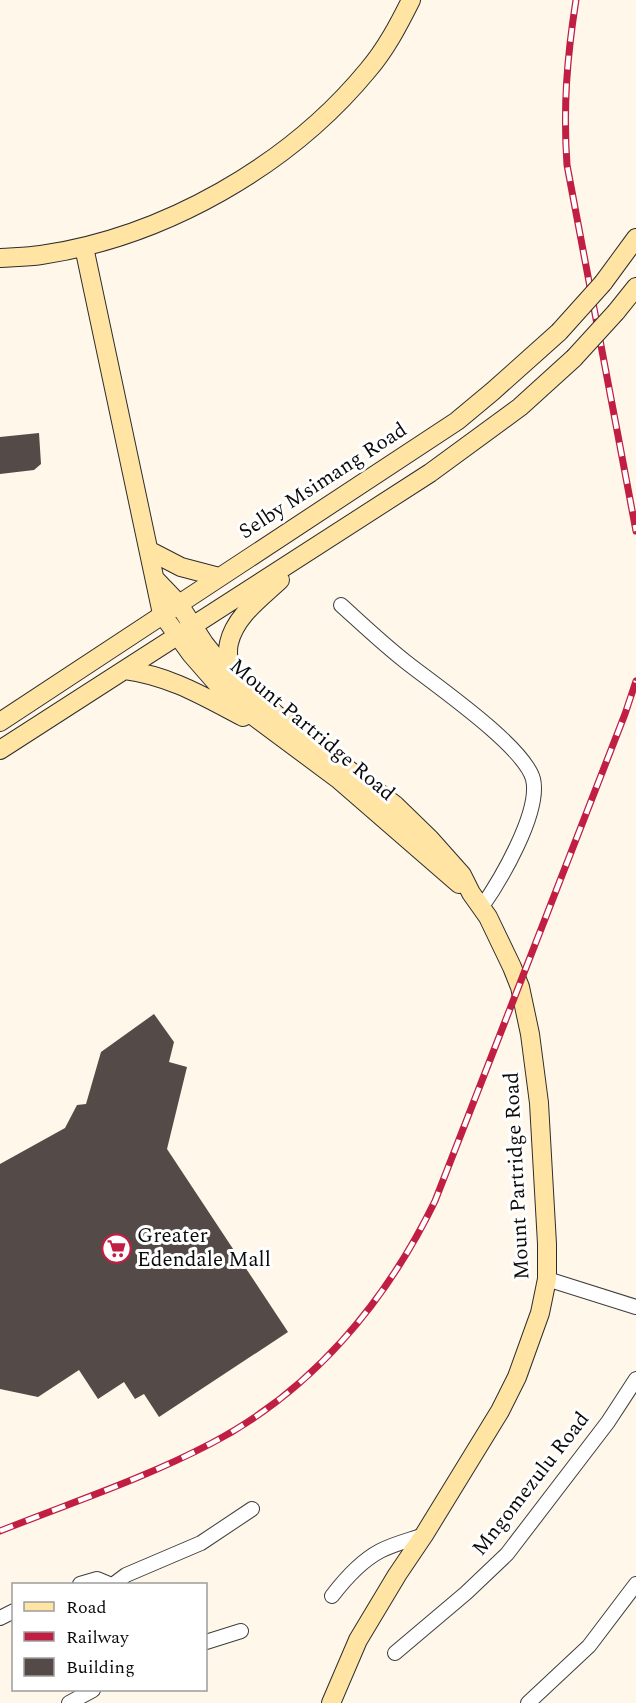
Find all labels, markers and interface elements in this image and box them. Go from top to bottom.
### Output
street label: Selby Msimang Road [232,414,414,548]
street label: Mount Partridge Road [222,651,402,809]
street label: Mount Partridge Road [496,1071,538,1281]
place label: Greater Edendale Mall [137,1220,271,1276]
supermarket icon: Greater Edendale Mall [100,1232,132,1264]
street label: Mngomezulu Road [464,1405,598,1563]
legend [12,1583,207,1691]
text: Road [66,1594,107,1621]
text: Railway [66,1624,130,1651]
text: Building [66,1654,135,1681]

